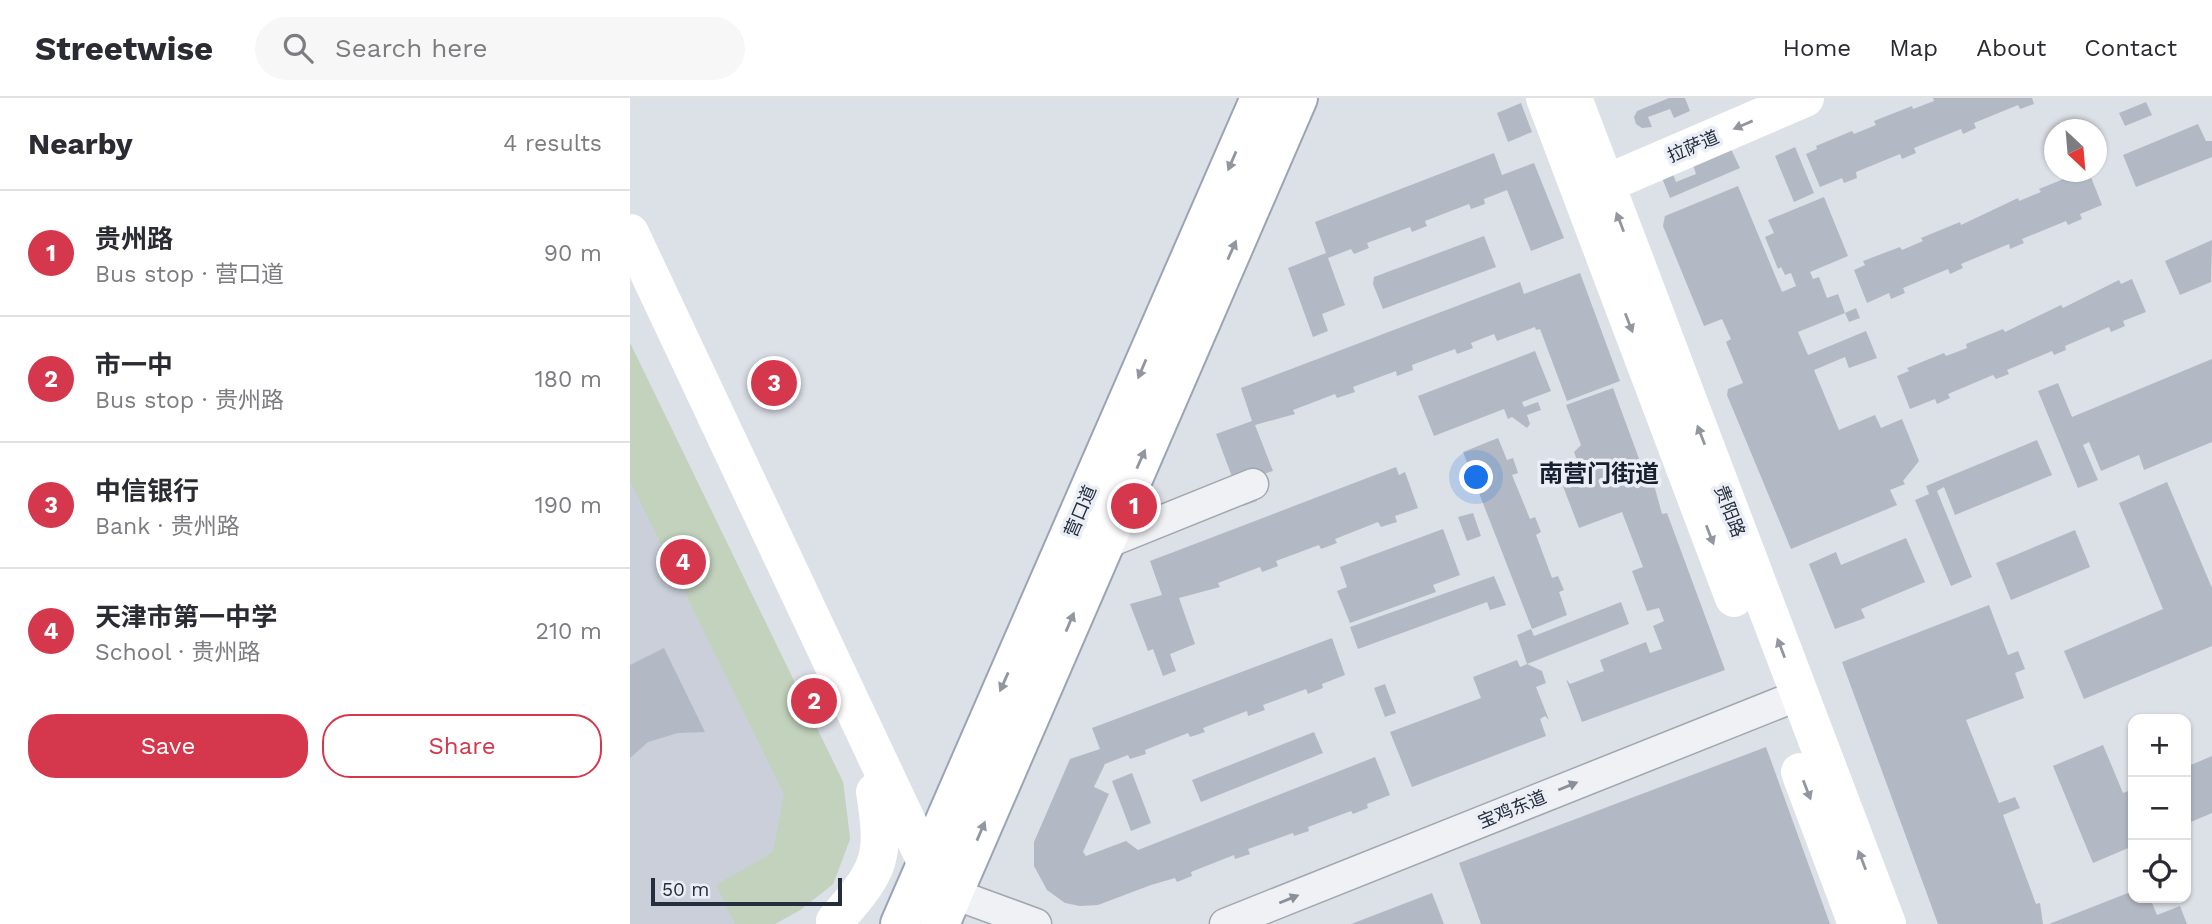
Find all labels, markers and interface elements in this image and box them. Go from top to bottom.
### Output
search box [255,17,745,80]
text: Streetwise [35,29,213,68]
icon: search [279,29,317,67]
text: Search here [335,33,487,63]
text: Home [1783,34,1851,62]
text: Map [1889,34,1938,62]
text: About [1976,34,2046,62]
text: Contact [2084,34,2177,62]
north arrow [2044,119,2107,182]
one-way arrow [1732,120,1753,131]
text: Nearby [28,126,133,161]
street label: 拉萨道 [1664,126,1722,166]
text: 4 results [503,130,602,157]
one-way arrow [1227,150,1238,171]
one-way arrow [1615,212,1626,233]
text: 贵州路 [95,224,173,254]
text: 1 [46,240,56,267]
text: 90 m [544,240,602,267]
one-way arrow [1227,240,1238,261]
text: Bus stop · 营口道 [95,261,284,288]
one-way arrow [1623,312,1634,333]
text: 市一中 [95,350,173,380]
pin: 3 [751,357,797,409]
one-way arrow [1136,359,1147,380]
text: 2 [44,366,58,393]
text: 180 m [535,366,602,393]
text: Bus stop · 贵州路 [95,387,284,414]
one-way arrow [1695,424,1706,445]
one-way arrow [1135,449,1147,469]
your location [1459,460,1493,494]
district label: 南营门街道 [1539,460,1659,488]
text: 中信银行 [95,476,199,506]
pin: 1 [1111,480,1157,532]
street label: 营口道 [1060,482,1100,540]
street label: 贵阳路 [1711,482,1749,540]
text: 3 [44,492,58,519]
text: 190 m [535,492,602,519]
text: Bank · 贵州路 [95,513,240,540]
one-way arrow [1704,525,1715,546]
pin: 4 [660,536,706,588]
text: 天津市第一中学 [95,602,277,632]
one-way arrow [1065,611,1076,632]
text: 4 [44,618,58,645]
text: 210 m [536,618,602,645]
one-way arrow [1776,637,1787,658]
text: School · 贵州路 [95,639,261,666]
one-way arrow [998,672,1009,693]
pin: 2 [791,675,837,727]
button: Save [28,714,308,778]
button: Share [322,714,602,778]
map controls [2128,714,2191,903]
button: + [2128,714,2191,777]
button: − [2128,777,2191,840]
one-way arrow [1802,780,1813,801]
one-way arrow [1557,781,1578,792]
street label: 宝鸡东道 [1475,786,1549,832]
one-way arrow [975,821,987,841]
button: locate [2128,840,2191,903]
one-way arrow [1857,850,1868,871]
scale bar [651,875,842,907]
text: 50 m [662,878,709,901]
one-way arrow [1278,893,1299,904]

